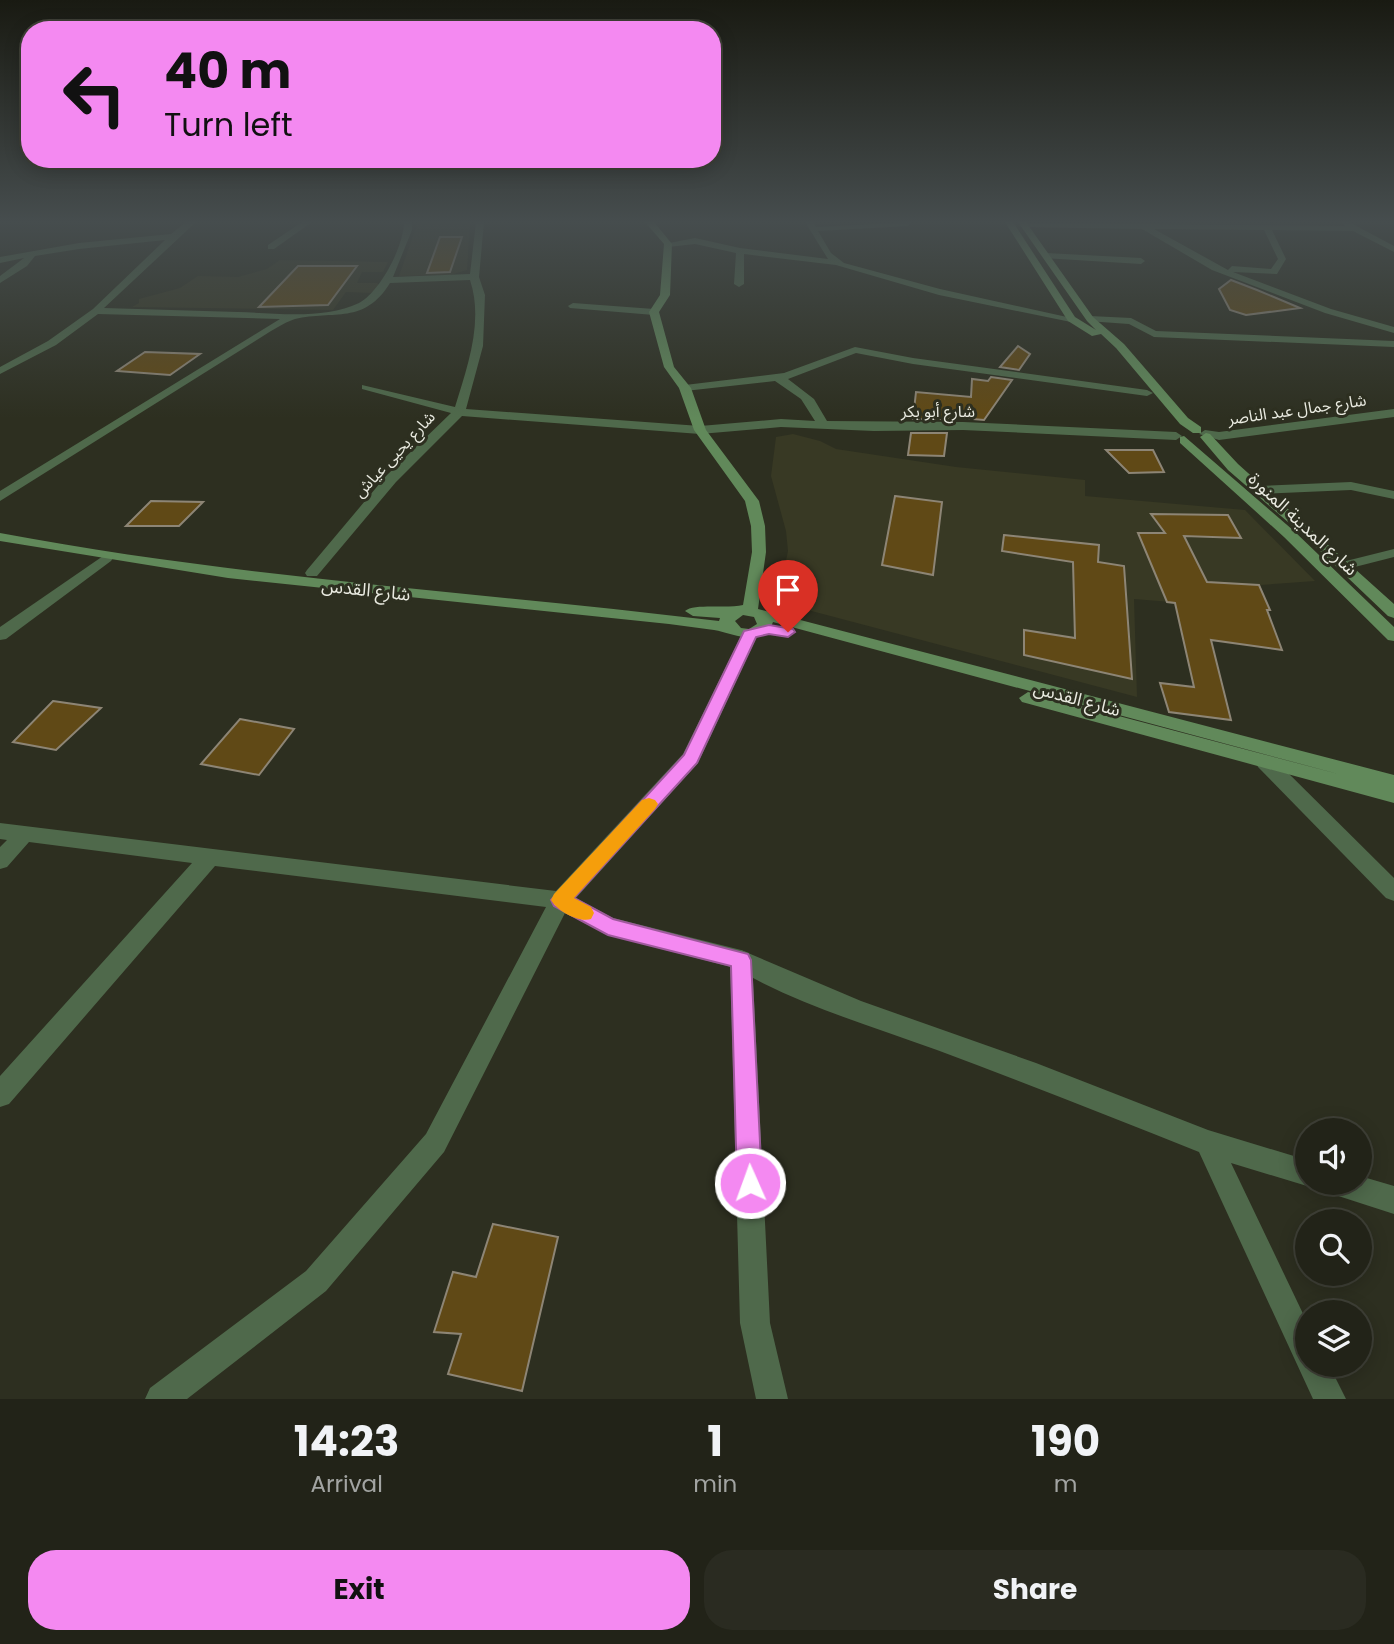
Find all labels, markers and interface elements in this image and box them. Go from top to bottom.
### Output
text: 40 m [164,37,291,105]
icon: left [49,49,140,140]
text: Turn left [164,102,293,147]
street label: شارع جمال عبد الناصر [1225,388,1368,432]
street label: شارع أبو بكر [900,400,975,424]
street label: شارع يحيى عياش [348,406,441,503]
street label: شارع المدينة المنورة [1242,466,1363,582]
pin [758,560,818,632]
icon: arrive [769,571,807,609]
street label: شارع القدس [320,572,412,609]
street label: شارع القدس [1030,675,1123,724]
map controls [1295,1118,1372,1377]
button: sound [1295,1118,1372,1195]
position arrow [713,1146,787,1220]
button: search [1295,1209,1372,1286]
button: layers [1295,1300,1372,1377]
text: 14:23 [294,1412,399,1471]
text: 1 [707,1412,723,1471]
text: 190 [1031,1412,1100,1471]
text: Arrival [310,1468,383,1500]
text: min [693,1468,737,1500]
text: m [1054,1468,1077,1500]
button: Exit [28,1550,690,1630]
button: Share [704,1550,1366,1630]

